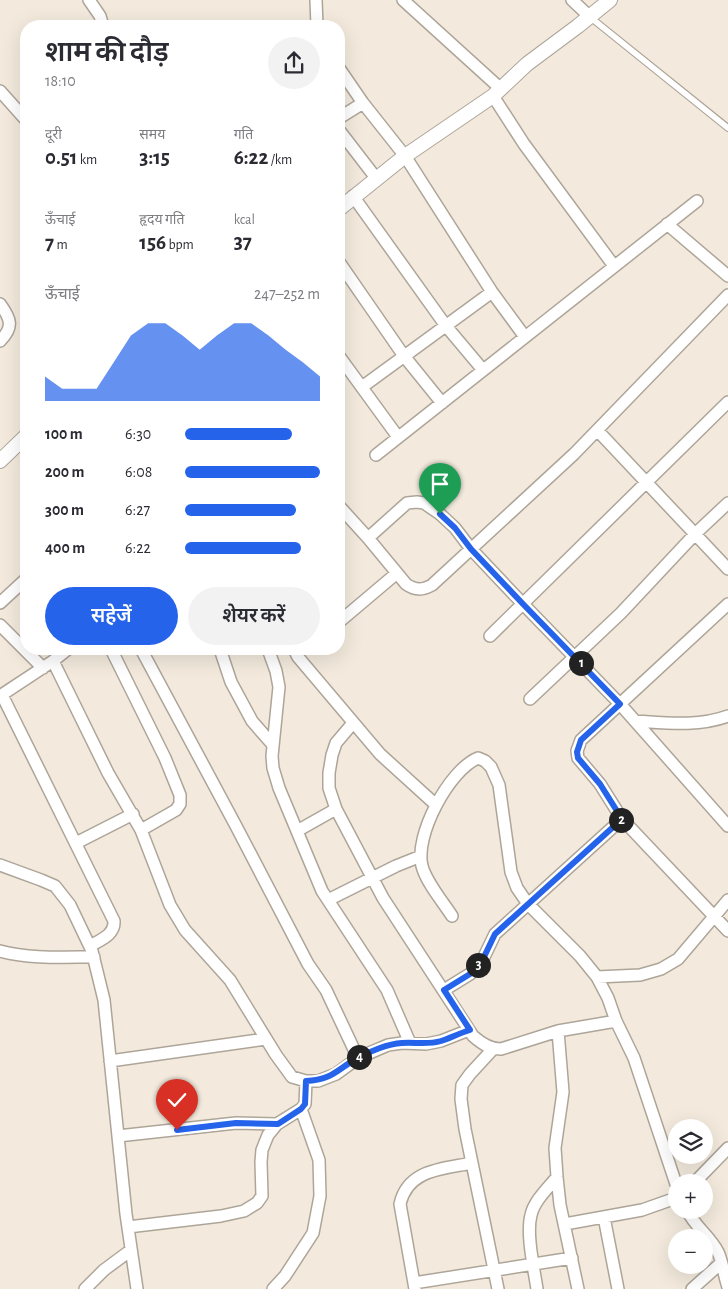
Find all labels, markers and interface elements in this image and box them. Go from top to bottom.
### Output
button: share [268,37,320,89]
text: शाम की दौड़ [45,39,169,67]
text: 18:10 [45,73,76,89]
text: दूरी [45,128,62,142]
text: समय [139,128,165,142]
text: गति [234,128,253,142]
text: 0.51 [45,147,77,168]
text: 3:15 [139,147,170,168]
text: 6:22 [234,147,268,168]
text: km [77,153,97,167]
text: /km [268,153,292,167]
text: ऊँचाई [45,213,75,227]
text: हृदय गति [139,213,184,227]
text: kcal [234,213,255,227]
text: 37 [234,231,252,252]
text: 7 [45,232,54,253]
text: 156 [139,232,166,253]
text: m [54,238,68,252]
text: bpm [166,238,194,252]
text: ऊँचाई [45,286,80,302]
text: 247–252 m [254,286,320,302]
text: 100 m [45,426,83,442]
text: 6:30 [125,426,151,442]
pin [419,463,461,514]
text: 200 m [45,464,85,480]
text: 6:08 [125,464,152,480]
icon: arrive [426,470,454,498]
text: 300 m [45,502,84,518]
text: 6:27 [125,502,150,518]
text: 400 m [45,540,85,556]
text: 6:22 [125,540,151,556]
button: सहेजें [45,587,178,645]
button: शेयर करें [188,587,320,645]
pin: 1 [568,650,594,676]
text: 1 [579,656,584,670]
pin: 2 [608,808,634,832]
text: 2 [618,813,625,827]
pin: 3 [466,952,490,978]
text: 3 [475,958,482,972]
pin: 4 [346,1044,372,1070]
text: 4 [356,1050,363,1064]
pin [156,1079,198,1130]
icon: check [163,1086,191,1114]
map controls [668,1119,713,1274]
button: layers [668,1119,713,1164]
button: + [668,1174,713,1219]
button: − [668,1229,713,1274]

